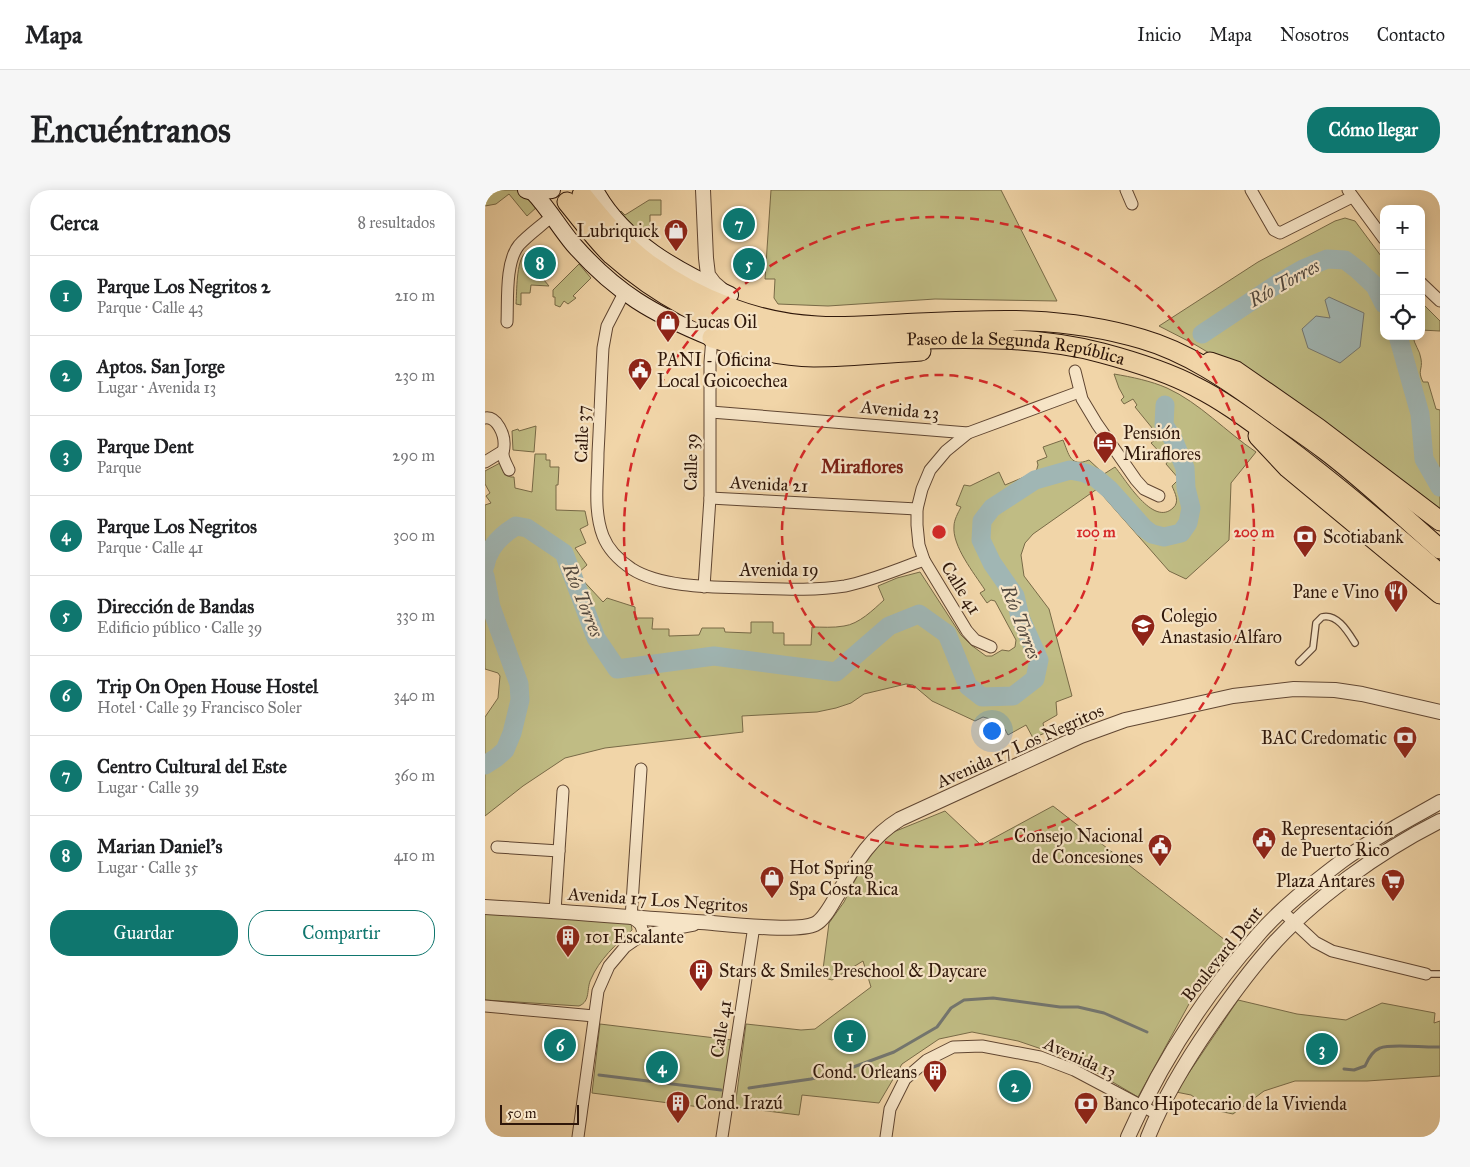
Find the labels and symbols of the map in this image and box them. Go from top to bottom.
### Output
pin: 7 [723,205,755,243]
shop icon: Lubriquick [663,218,689,252]
place label: Lubriquick [577,220,660,243]
pin: 8 [524,244,556,282]
pin: 5 [733,245,765,283]
water label: Río Torres [1244,254,1324,312]
shop icon: Lucas Oil [655,309,681,343]
place label: Lucas Oil [685,311,757,333]
street label: Paseo de la Segunda República [906,327,1128,370]
place label: PANI - Oficina Local Goicoechea [657,349,788,392]
public building icon: PANI - Oficina Local Goicoechea [627,357,653,391]
street label: Avenida 23 [859,396,940,424]
street label: Calle 37 [570,405,594,463]
place label: Pensión Miraflores [1123,422,1201,465]
hotel icon: Pensión Miraflores [1092,430,1118,464]
street label: Calle 39 [679,433,703,491]
district label: Miraflores [821,455,903,478]
street label: Avenida 21 [728,471,809,497]
centre of rings [930,523,948,541]
text: 100 m [1076,523,1116,541]
text: 200 m [1234,523,1275,541]
bank icon: Scotiabank [1292,524,1318,558]
place label: Scotiabank [1323,526,1404,548]
street label: Calle 41 [936,558,986,618]
water label: Río Torres [557,559,608,641]
street label: Avenida 19 [738,559,819,581]
restaurant icon: Pane e Vino [1383,579,1409,613]
water label: Río Torres [996,581,1046,663]
place label: Pane e Vino [1293,581,1379,603]
place label: Colegio Anastasio Alfaro [1160,605,1282,648]
school or university icon: Colegio Anastasio Alfaro [1130,613,1156,647]
street label: Avenida 17 Los Negritos [932,699,1107,794]
your location [979,718,1005,744]
bank icon: BAC Credomatic [1392,725,1418,759]
place label: BAC Credomatic [1261,727,1387,749]
place label: Representación de Puerto Rico [1281,818,1393,861]
place label: Consejo Nacional de Concesiones [1014,825,1143,868]
public building icon: Representación de Puerto Rico [1251,826,1277,860]
public building icon: Consejo Nacional de Concesiones [1147,833,1173,867]
place label: Hot Spring Spa Costa Rica [789,857,899,900]
shop icon: Hot Spring Spa Costa Rica [759,865,785,899]
supermarket icon: Plaza Antares [1380,868,1406,902]
place label: Plaza Antares [1276,870,1375,892]
street label: Avenida 17 Los Negritos [566,883,749,918]
street label: Boulevard Dent [1177,901,1268,1006]
building icon: 101 Escalante [555,924,581,958]
place label: 101 Escalante [585,926,684,948]
building icon: Stars & Smiles Preschool & Daycare [688,958,714,992]
place label: Stars & Smiles Preschool & Daycare [719,960,987,982]
street label: Calle 41 [706,999,736,1059]
pin: 1 [834,1017,866,1055]
pin: 6 [544,1026,576,1064]
pin: 3 [1306,1030,1338,1068]
street label: Avenida 13 [1040,1032,1120,1084]
pin: 4 [646,1048,678,1086]
building icon: Cond. Orleans [922,1059,948,1093]
place label: Cond. Orleans [813,1061,917,1083]
pin: 2 [999,1067,1031,1105]
building icon: Cond. Irazú [665,1090,691,1124]
bank icon: Banco Hipotecario de la Vivienda [1073,1091,1099,1125]
place label: Cond. Irazú [695,1092,783,1114]
place label: Banco Hipotecario de la Vivienda [1103,1093,1347,1115]
scale bar [500,1102,579,1125]

